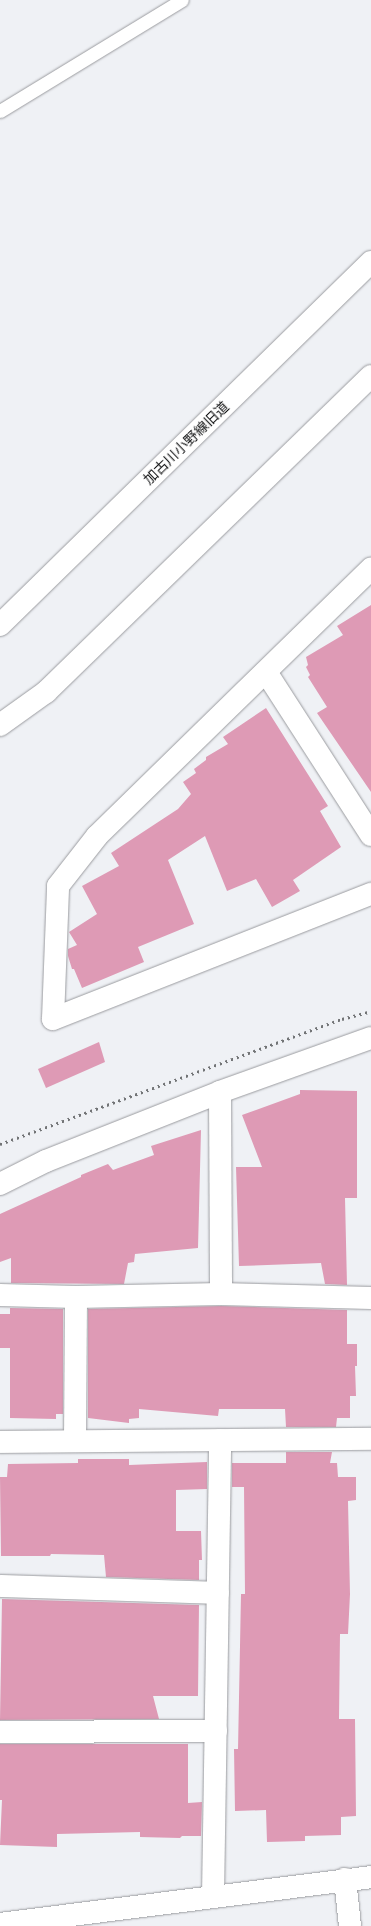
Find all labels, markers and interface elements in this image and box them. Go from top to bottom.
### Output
street label: 加古川小野線旧道 [140,398,232,488]

